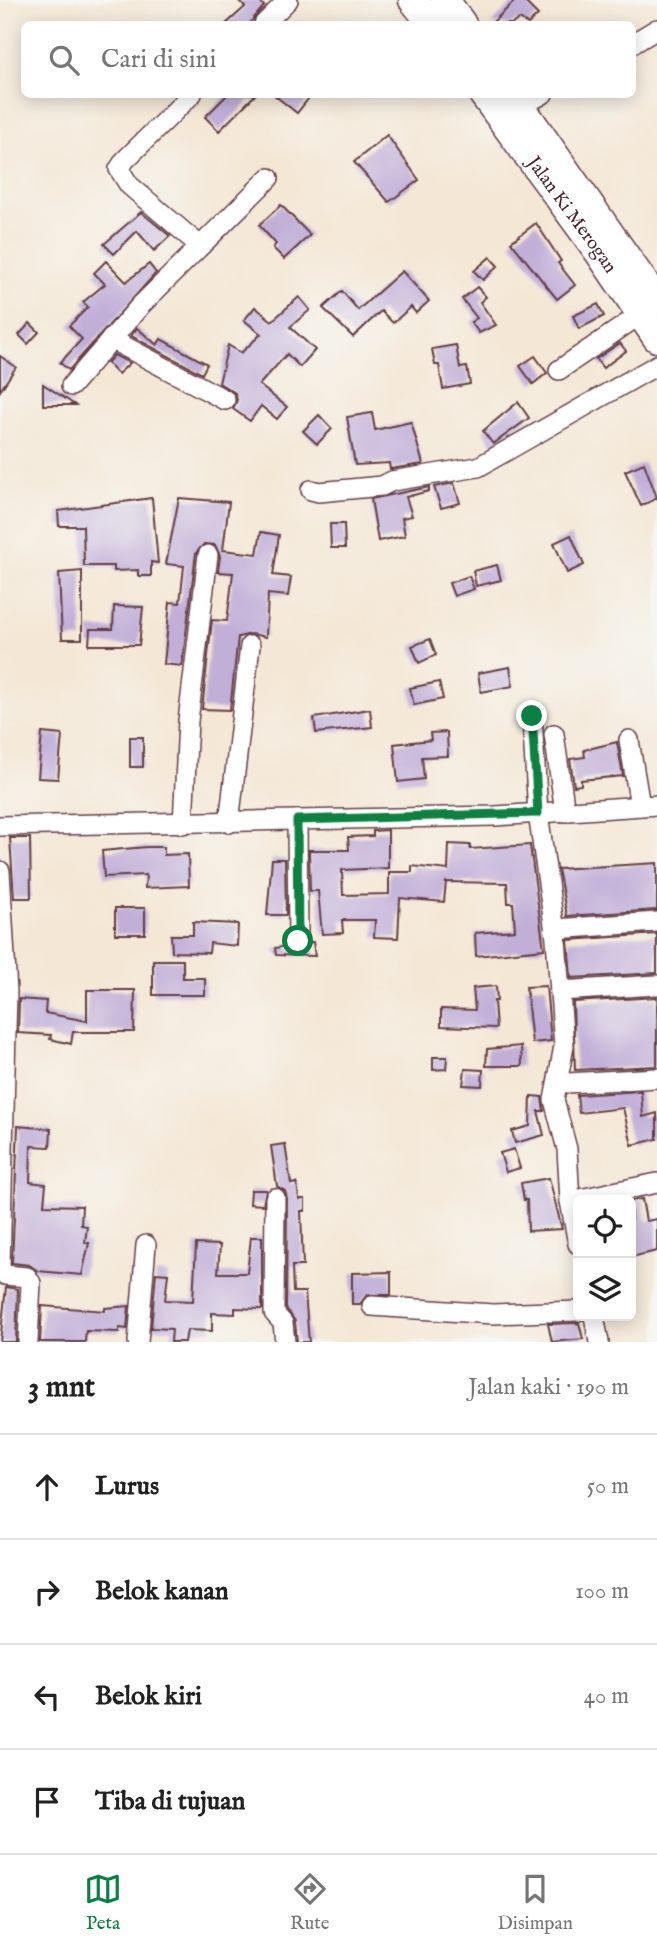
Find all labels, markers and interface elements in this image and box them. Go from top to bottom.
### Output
search box [21,21,636,98]
icon: search [45,41,83,79]
text: Cari di sini [101,43,216,76]
street label: Jalan Ki Merogan [520,150,622,278]
route end [516,700,547,731]
route start [282,925,313,956]
map controls [573,1195,636,1321]
button: locate [573,1195,636,1258]
button: layers [573,1258,636,1321]
text: 3 mnt [28,1369,95,1407]
text: Jalan kaki · 190 m [468,1373,629,1402]
icon: ahead [28,1468,66,1506]
text: Lurus [95,1470,159,1503]
text: 50 m [587,1472,629,1501]
icon: right [28,1573,66,1611]
text: Belok kanan [95,1575,229,1608]
text: 100 m [575,1577,629,1606]
icon: left [28,1678,66,1716]
text: Belok kiri [95,1680,202,1713]
text: 40 m [584,1682,629,1711]
icon: arrive [28,1783,66,1821]
text: Tiba di tujuan [95,1785,245,1818]
tab: Peta [84,1870,122,1936]
tab: Rute [290,1870,330,1936]
tab: Disimpan [498,1870,573,1936]

